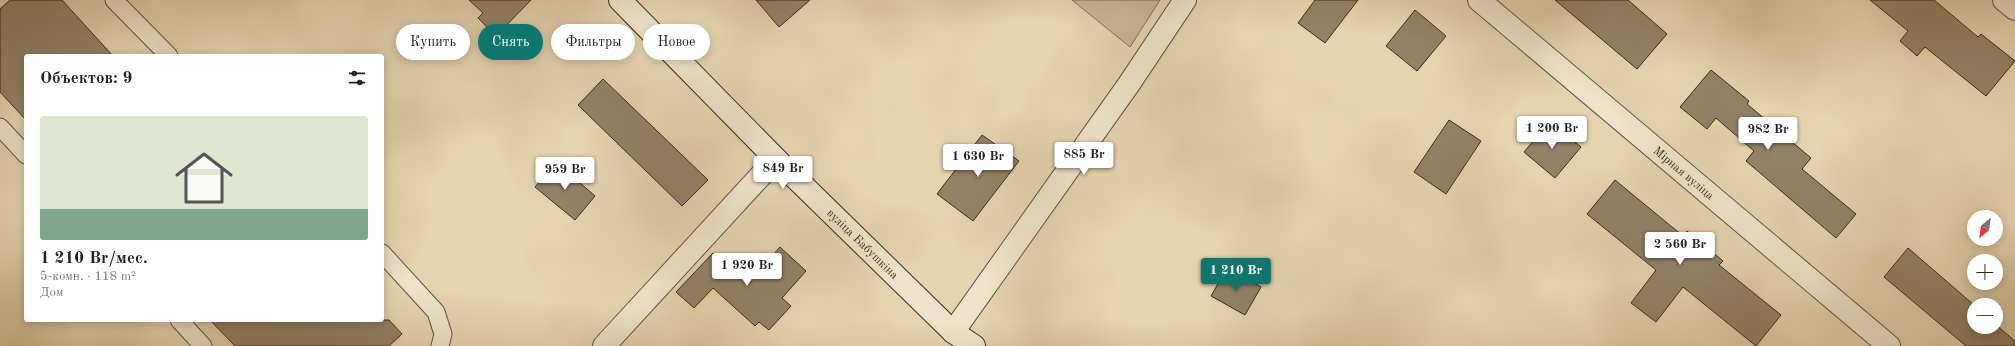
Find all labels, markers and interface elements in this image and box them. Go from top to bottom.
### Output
chip: Купить [396,24,470,60]
chip: Снять [478,24,543,60]
chip: Фильтры [551,24,635,60]
chip: Новое [643,24,710,60]
icon: filters [346,67,368,89]
text: Объектов: 9 [40,70,132,87]
pin: 1 200 Br [1511,116,1593,150]
pin: 982 Br [1735,117,1801,151]
text: 1 200 Br [1526,122,1578,135]
text: 982 Br [1747,123,1789,136]
icon: home [168,142,240,214]
pin: 885 Br [1051,142,1117,176]
pin: 1 630 Br [937,144,1019,178]
street label: Мірная вуліца [1651,145,1716,202]
text: 885 Br [1063,148,1105,161]
text: 1 630 Br [952,150,1004,163]
pin: 849 Br [750,156,816,190]
pin: 959 Br [532,157,598,191]
text: 849 Br [762,162,804,175]
text: 959 Br [544,163,586,176]
street label: вуліца Бабушкіна [824,207,900,282]
north arrow [1967,210,2003,246]
map controls [1967,210,2003,334]
pin: 2 560 Br [1639,232,1721,266]
text: 2 560 Br [1654,238,1706,251]
text: 1 210 Br/мес. [40,250,148,267]
pin: 1 920 Br [706,253,788,287]
button: + [1967,254,2003,290]
pin: 1 210 Br [1195,258,1277,292]
text: 1 920 Br [721,259,773,272]
text: 1 210 Br [1210,264,1262,277]
text: 5-комн. · 118 m² [40,270,136,283]
text: Дом [40,286,64,299]
button: − [1967,298,2003,334]

